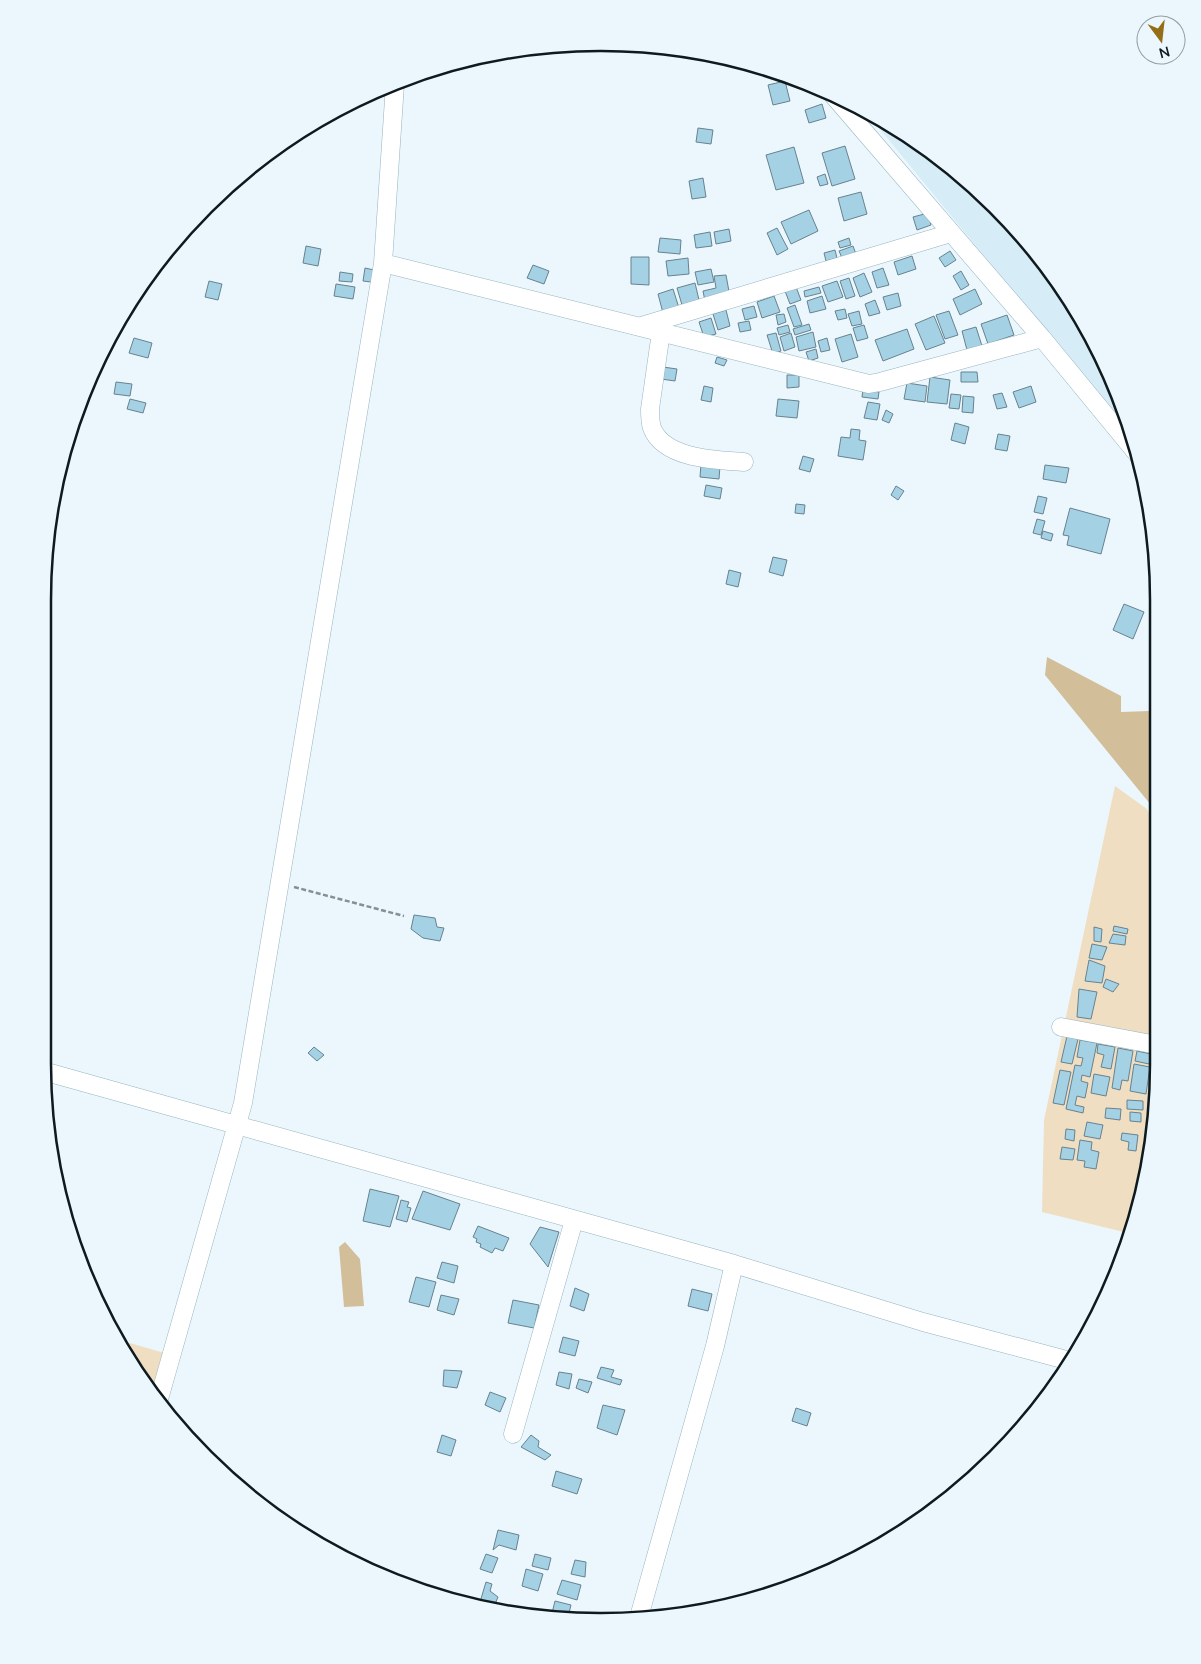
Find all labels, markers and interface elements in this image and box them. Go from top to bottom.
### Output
north arrow [1136,15,1186,65]
text: N [1157,42,1172,63]

